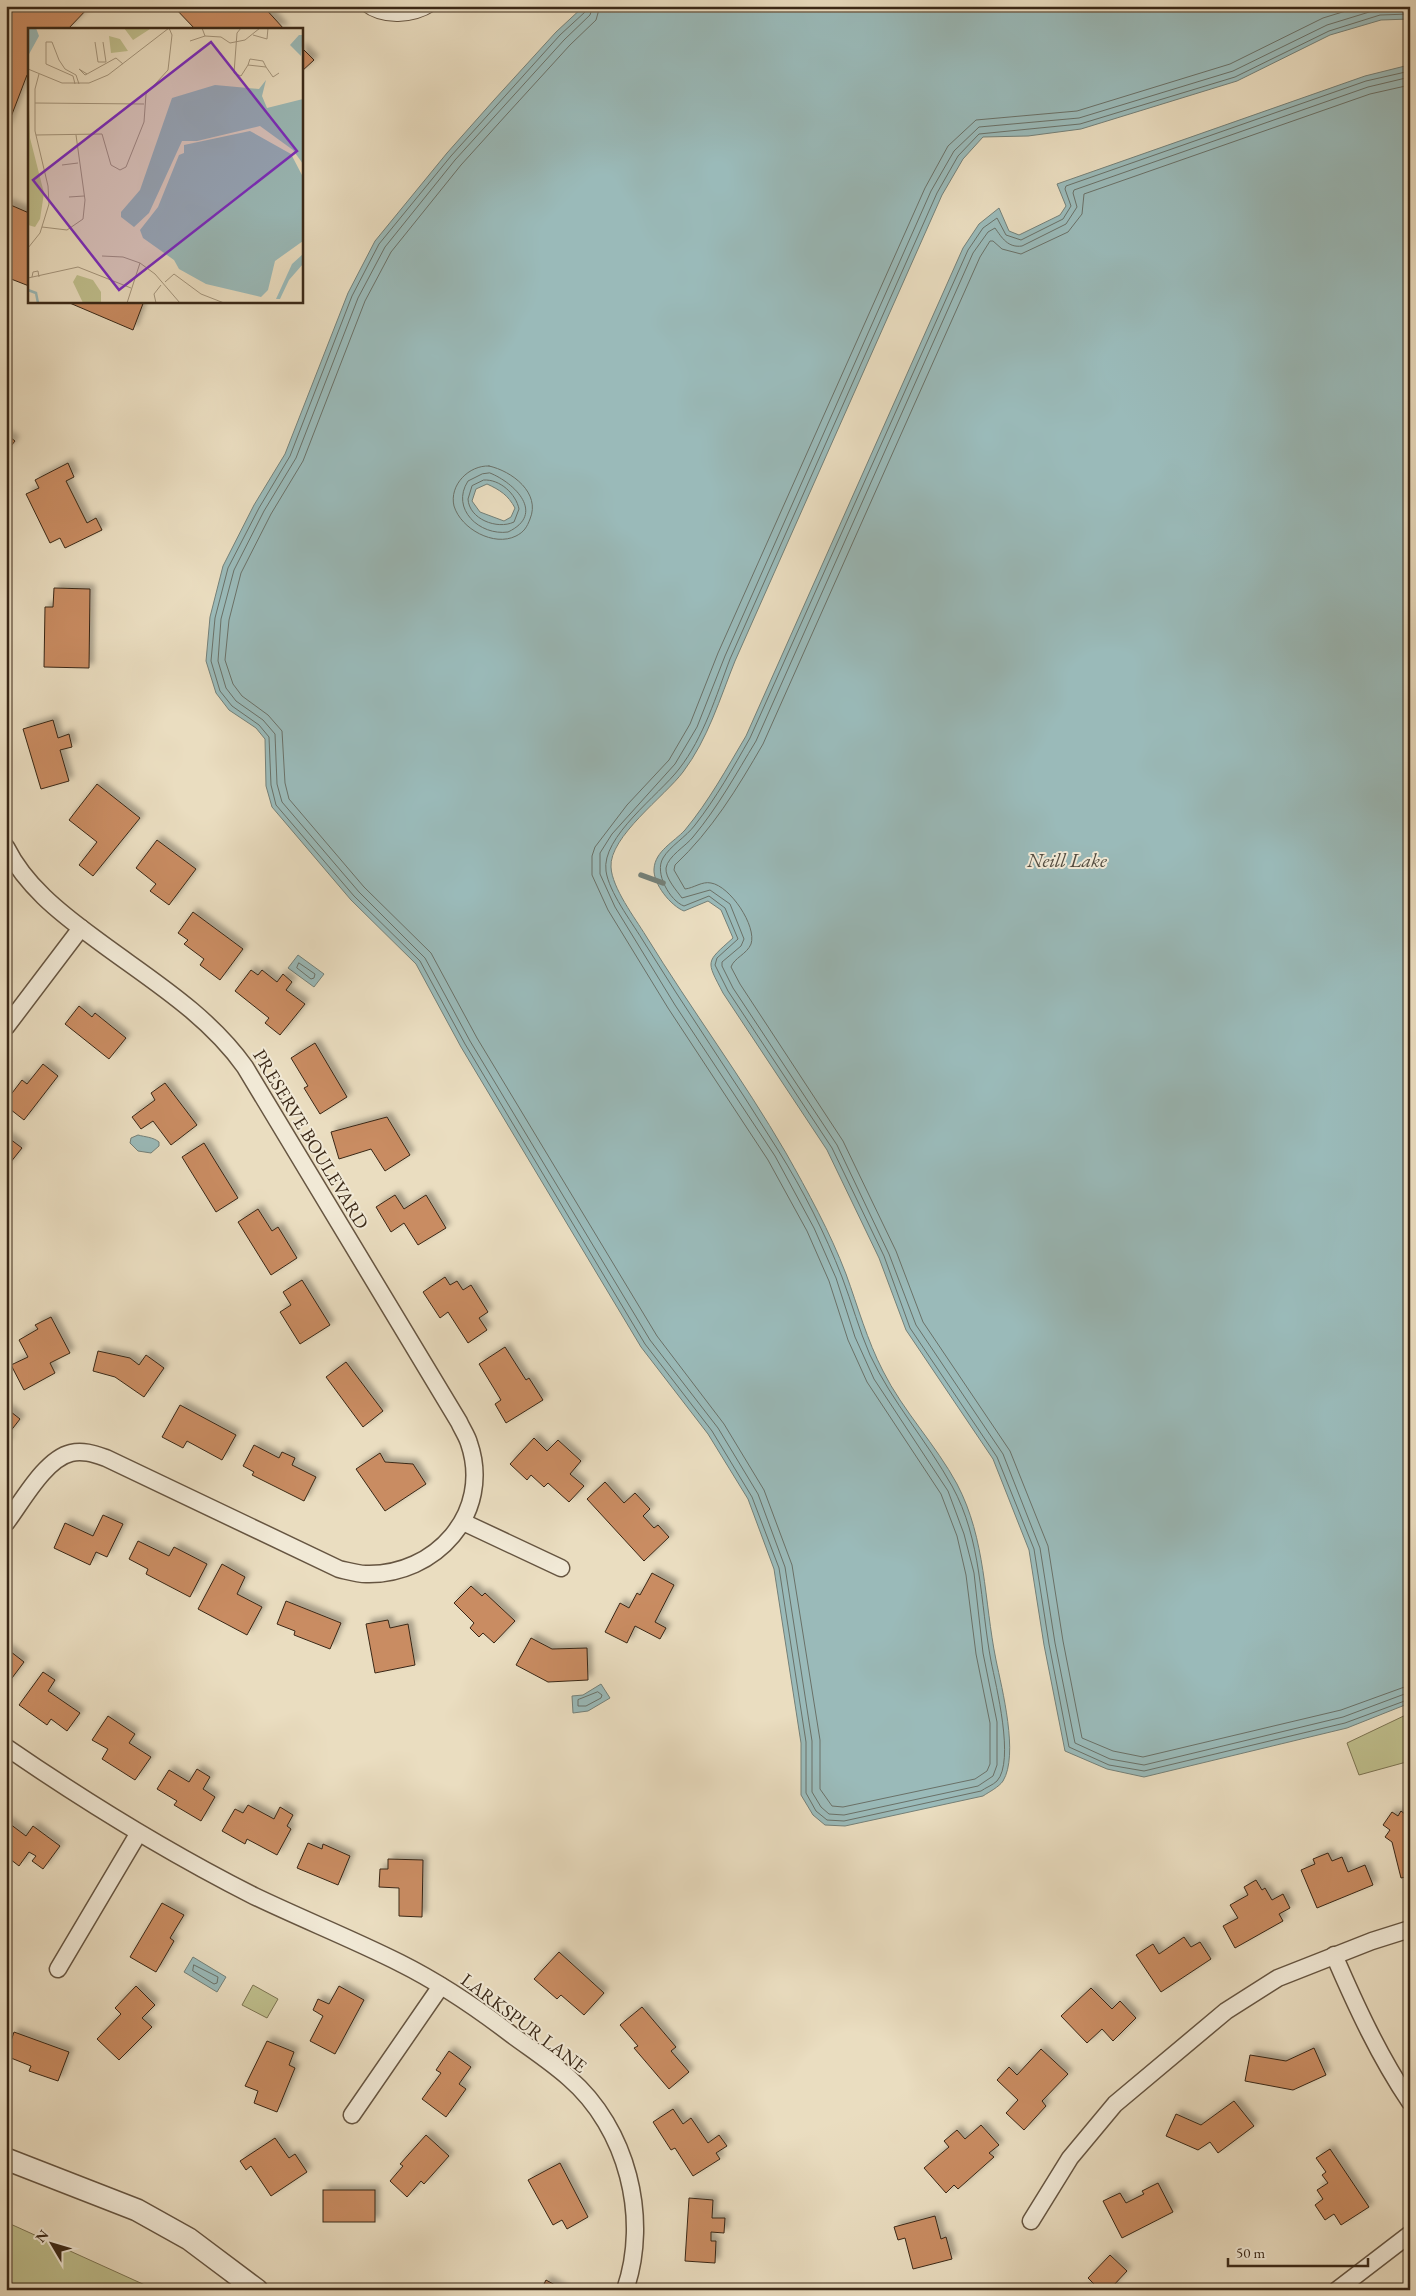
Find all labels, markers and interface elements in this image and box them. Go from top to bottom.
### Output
inset map [28,28,302,302]
water label: Neill Lake [1026,847,1107,873]
street label: PRESERVE BOULEVARD [247,1044,375,1234]
street label: LARKSPUR LANE [456,1967,592,2079]
north arrow [28,2218,78,2268]
text: N [31,2225,53,2246]
scale bar [1228,2236,1368,2268]
text: 50 m [1236,2243,1265,2262]

